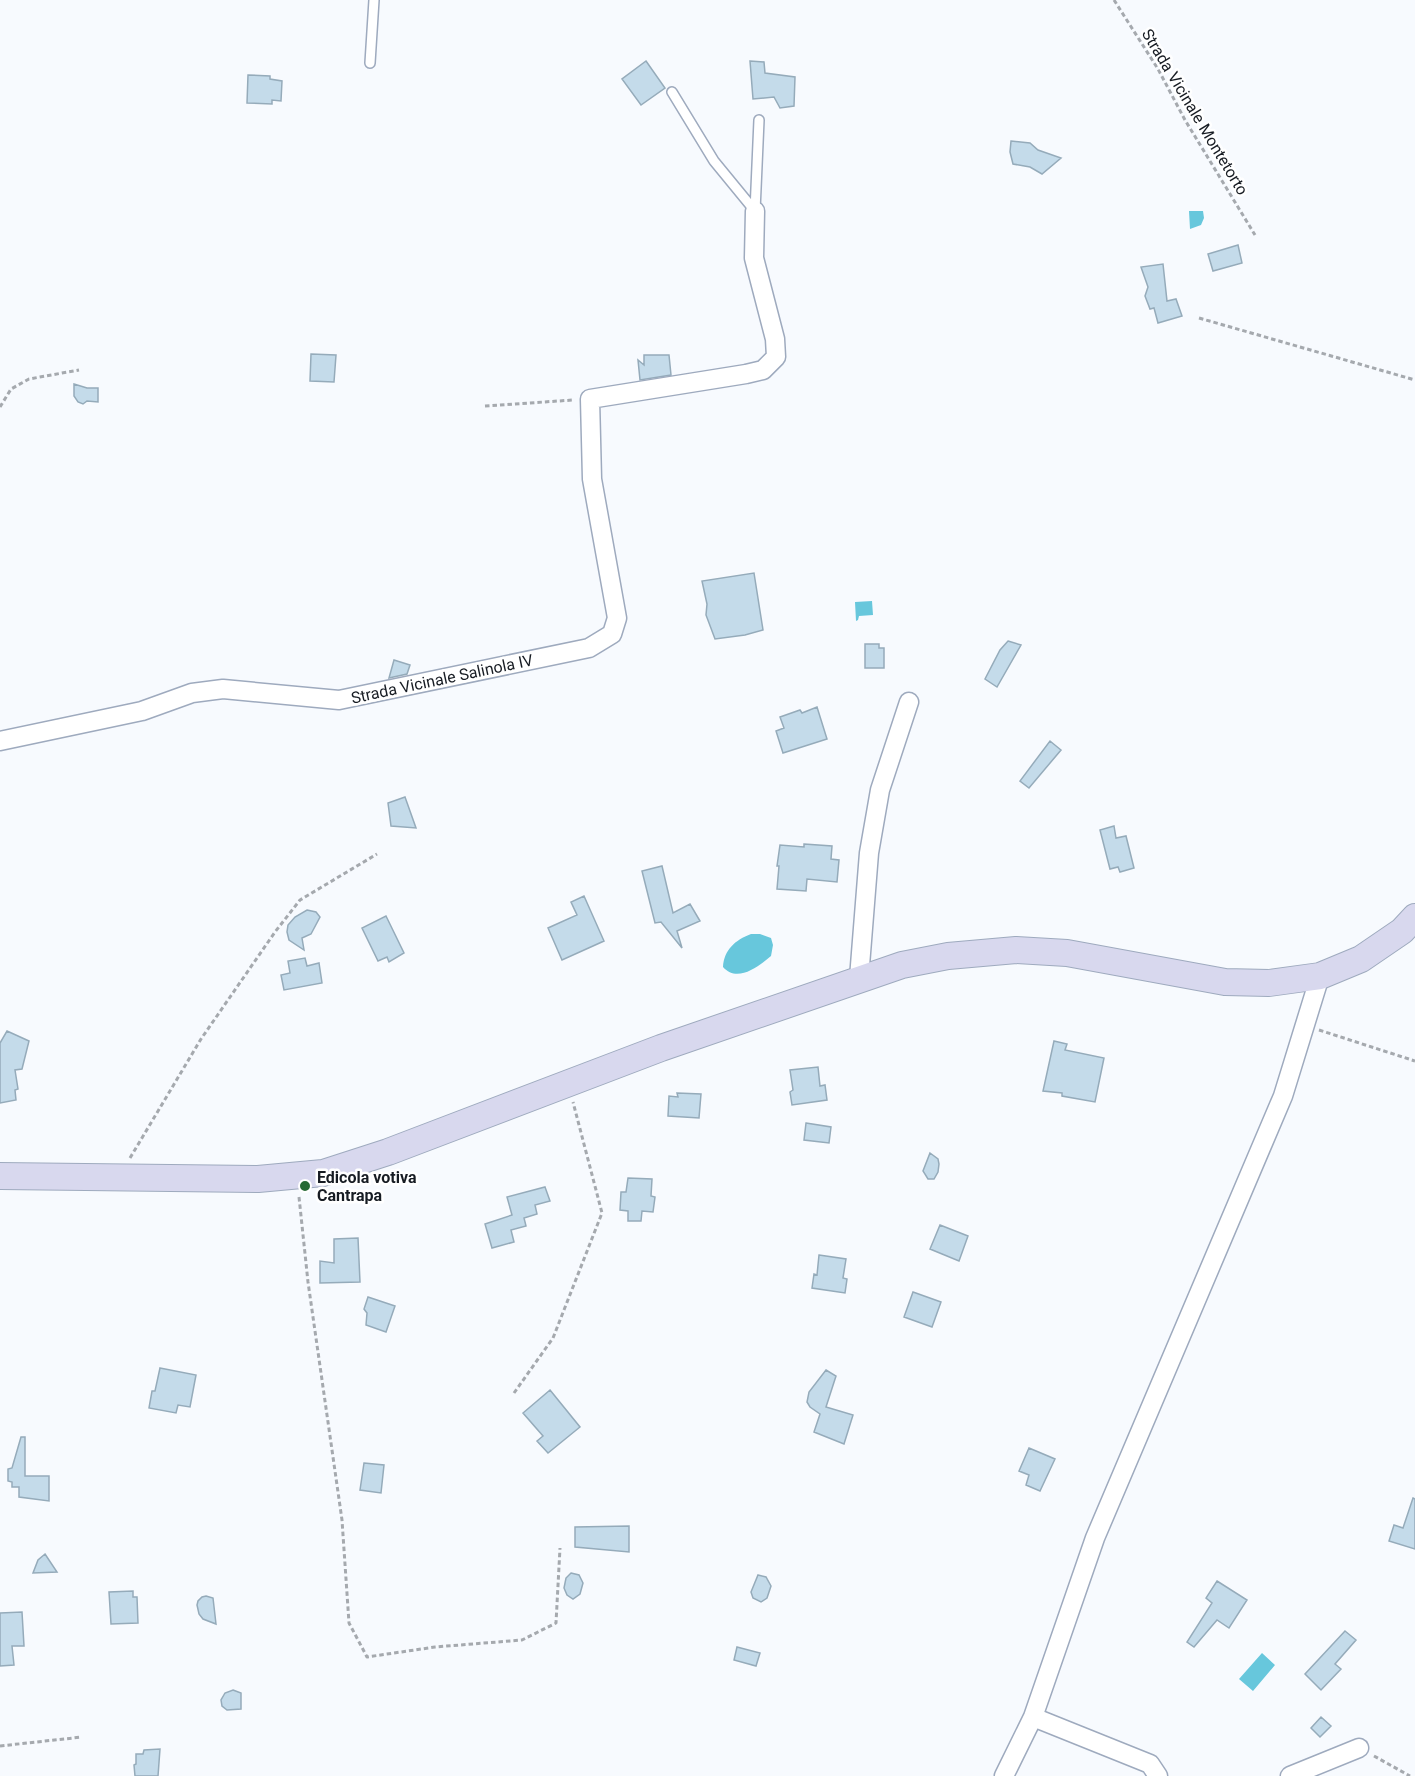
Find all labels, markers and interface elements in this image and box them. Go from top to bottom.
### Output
street label: Strada Vicinale Montetorto [1138,26,1252,198]
street label: Strada Vicinale Salinola IV [349,650,535,708]
place label: Edicola votiva Cantrapa [317,1168,417,1205]
marker: Edicola votiva Cantrapa [298,1179,312,1193]

